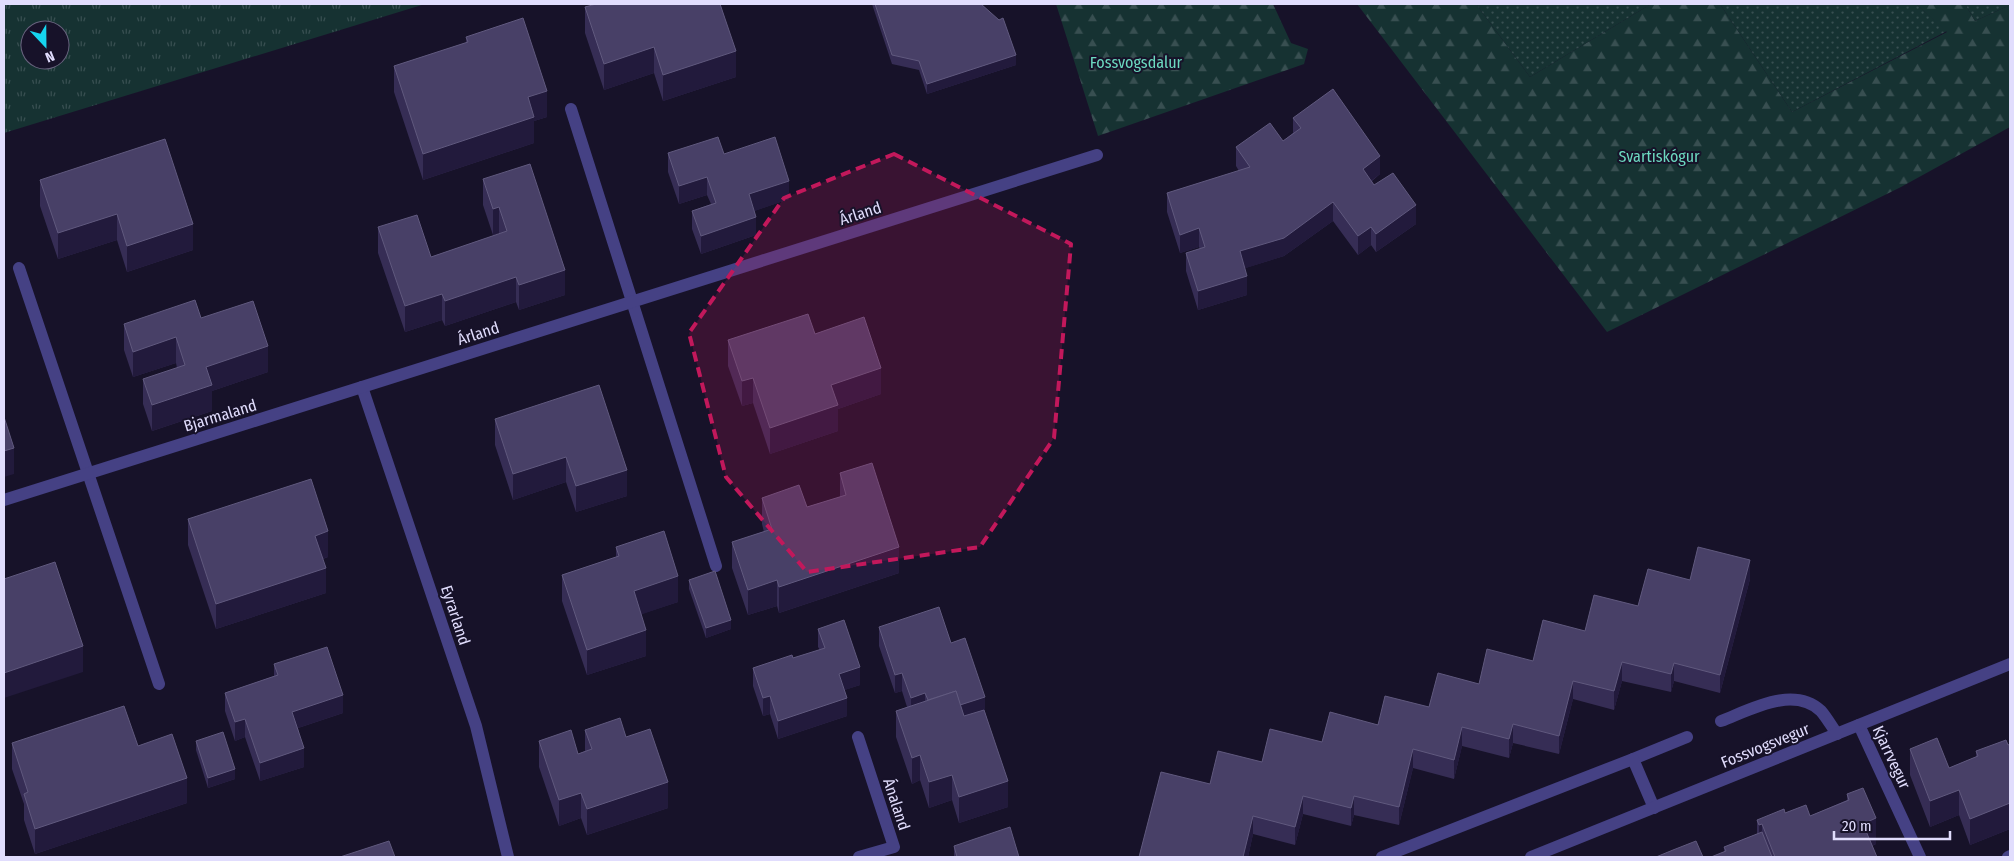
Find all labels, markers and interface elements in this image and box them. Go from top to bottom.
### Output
north arrow [20,20,70,70]
text: N [43,47,57,66]
park label: Fossvogsdalur [1090,53,1183,72]
park label: Svartiskógur [1618,147,1700,166]
street label: Árland [837,198,884,229]
street label: Árland [455,318,502,349]
street label: Bjarmaland [181,395,259,436]
street label: Eyrarland [437,583,474,647]
street label: Fossvogsvegur [1718,719,1813,772]
street label: Kjarrvegur [1869,723,1915,792]
street label: Ánaland [879,776,914,833]
scale bar [1834,808,1950,840]
text: 20 m [1842,817,1872,835]

